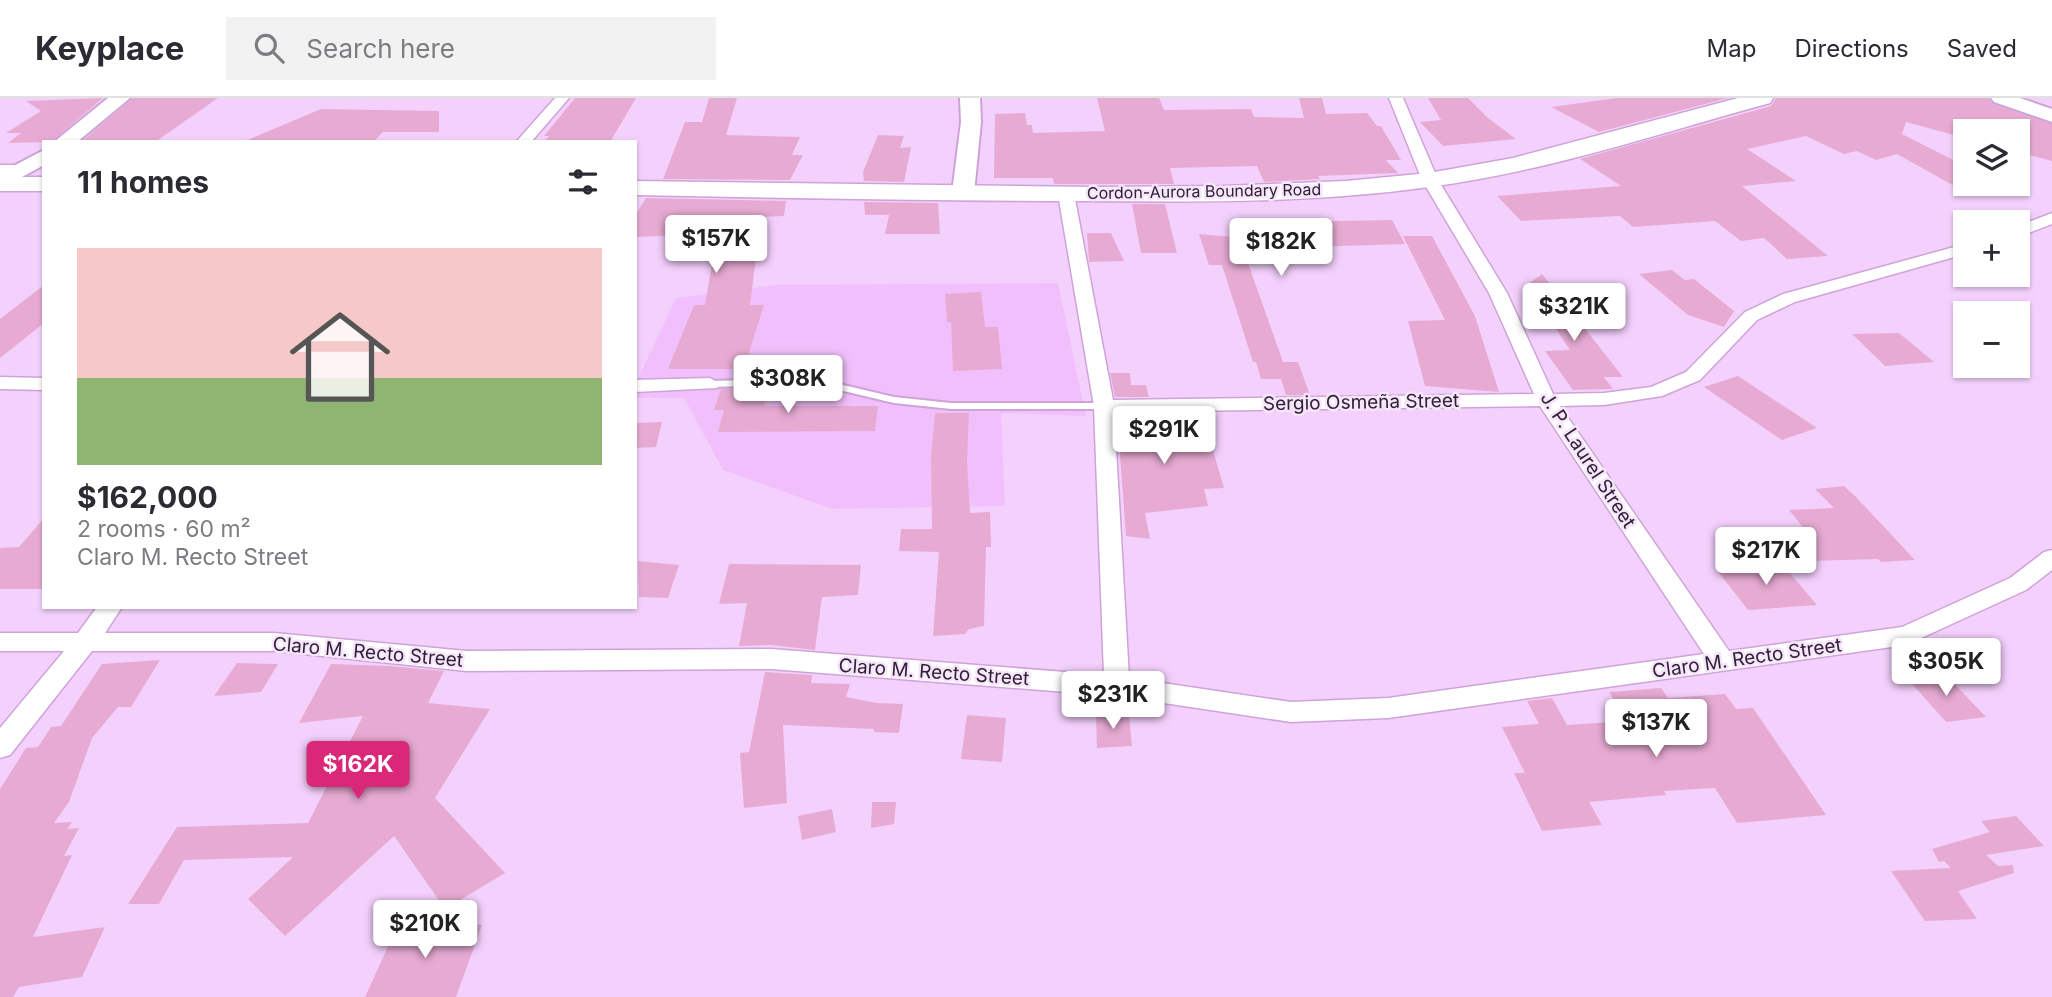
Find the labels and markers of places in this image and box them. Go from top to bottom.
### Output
pin: $157K [667,216,765,275]
pin: $182K [1232,218,1330,278]
pin: $321K [1525,284,1623,343]
pin: $308K [739,356,837,415]
pin: $291K [1115,406,1213,466]
pin: $217K [1717,528,1815,587]
pin: $305K [1897,638,1995,698]
pin: $231K [1064,672,1162,731]
pin: $137K [1607,700,1705,759]
pin: $162K [309,742,407,801]
pin: $210K [376,900,474,960]

